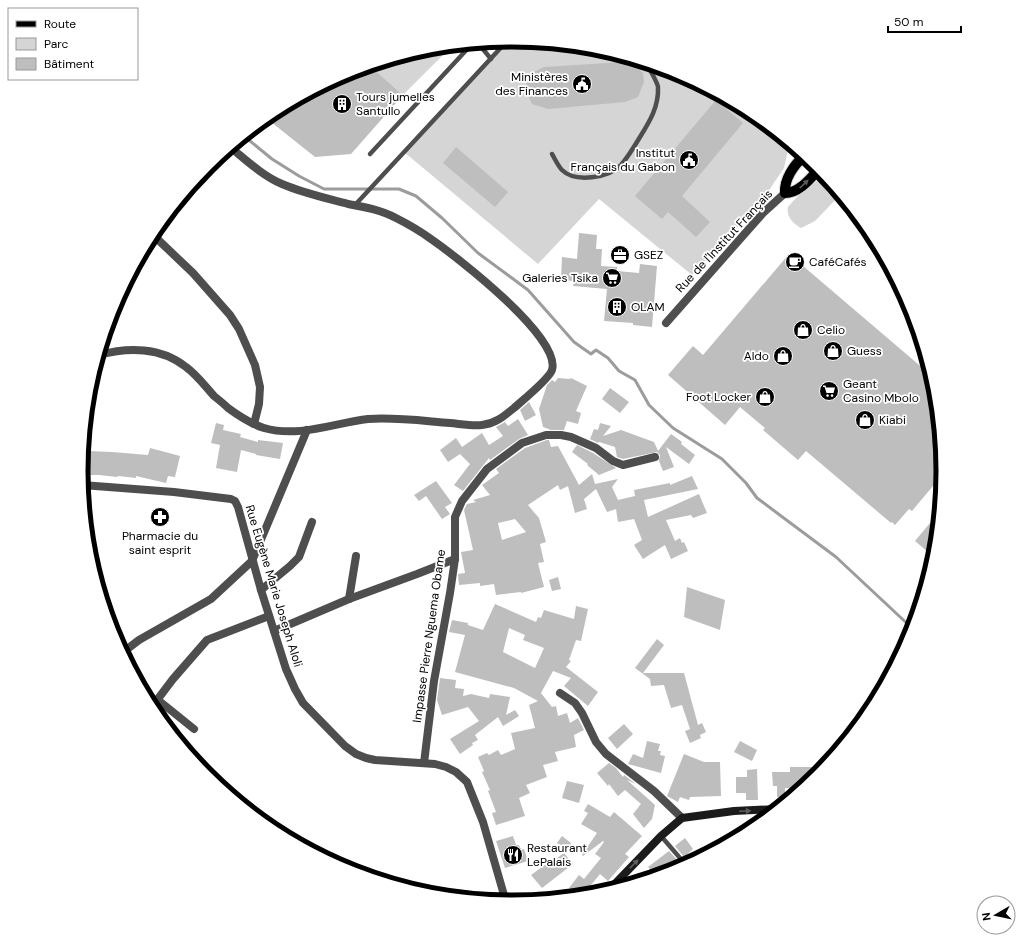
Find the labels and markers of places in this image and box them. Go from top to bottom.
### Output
place label: Ministères des Finances [495,69,568,99]
public building icon: Ministères des Finances [571,73,593,95]
place label: Tours jumelles Santullo [356,89,435,119]
building icon: Tours jumelles Santullo [331,93,353,115]
place label: Institut Français du Gabon [571,145,675,175]
public building icon: Institut Français du Gabon [678,149,700,171]
office icon: GSEZ [609,244,631,266]
place label: GSEZ [634,247,663,263]
cafe icon: CaféCafés [784,251,806,273]
place label: CaféCafés [809,254,867,270]
supermarket icon: Galeries Tsika [601,267,623,289]
place label: Galeries Tsika [522,270,598,286]
building icon: OLAM [606,296,628,318]
place label: OLAM [631,299,665,315]
shop icon: Celio [792,319,814,341]
place label: Celio [817,322,845,338]
shop icon: Guess [822,340,844,362]
place label: Guess [847,343,882,359]
shop icon: Aldo [772,345,794,367]
place label: Aldo [744,348,769,364]
place label: Geant Casino Mbolo [843,376,919,406]
supermarket icon: Geant Casino Mbolo [818,380,840,402]
shop icon: Foot Locker [754,386,776,408]
place label: Foot Locker [686,389,752,405]
shop icon: Kiabi [854,409,876,431]
place label: Kiabi [879,412,906,428]
pharmacy icon: Pharmacie du saint esprit [149,506,171,528]
place label: Pharmacie du saint esprit [122,528,198,558]
place label: Restaurant LePalais [527,840,587,870]
restaurant icon: Restaurant LePalais [502,844,524,866]

